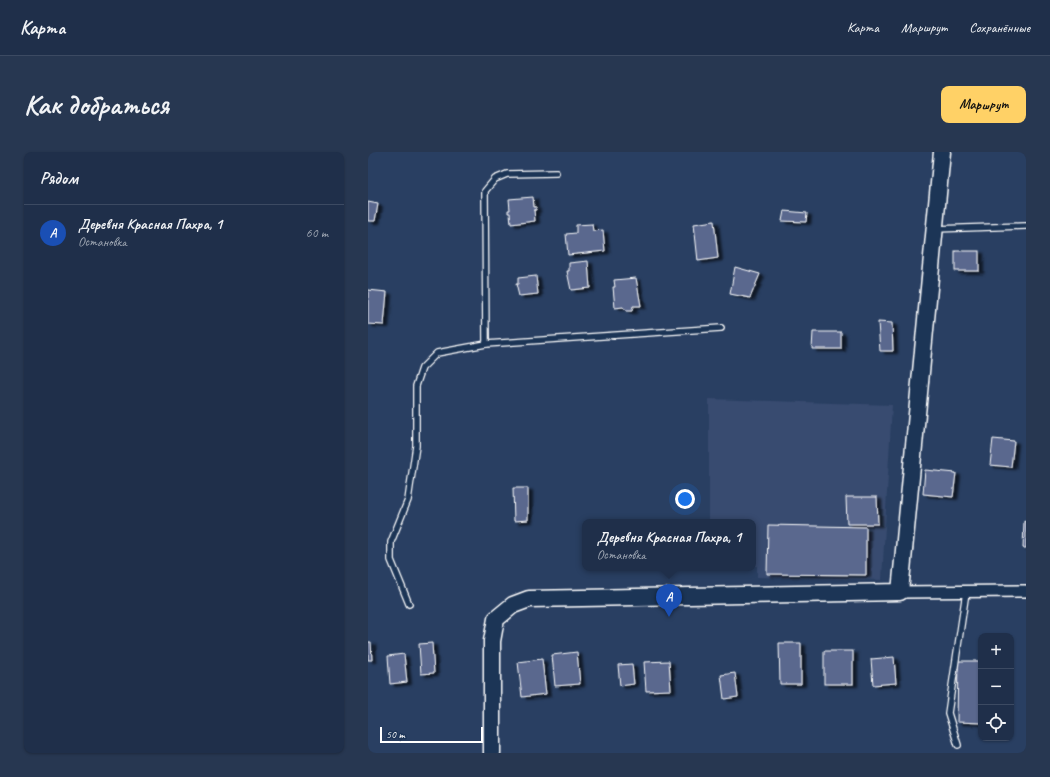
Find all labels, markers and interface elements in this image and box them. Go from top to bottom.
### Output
text: Карта [20,16,65,40]
text: Карта [847,19,879,36]
text: Маршрут [901,19,947,36]
text: Сохранённые [969,19,1030,36]
button: Маршрут [941,86,1026,123]
text: Как добраться [24,87,169,122]
text: Рядом [40,168,78,189]
text: Деревня Красная Пахра, 1 [78,215,222,234]
text: A [50,225,56,241]
text: 60 m [306,225,328,241]
text: Остановка [78,234,127,250]
your location [675,489,695,509]
popup [582,519,756,571]
text: Деревня Красная Пахра, 1 [597,528,741,547]
text: Остановка [597,547,646,563]
pin: A [656,584,682,617]
map controls [978,633,1014,741]
button: + [978,633,1014,669]
button: − [978,669,1014,705]
button: locate [978,705,1014,741]
scale bar [380,725,483,744]
text: 50 m [386,727,405,741]

